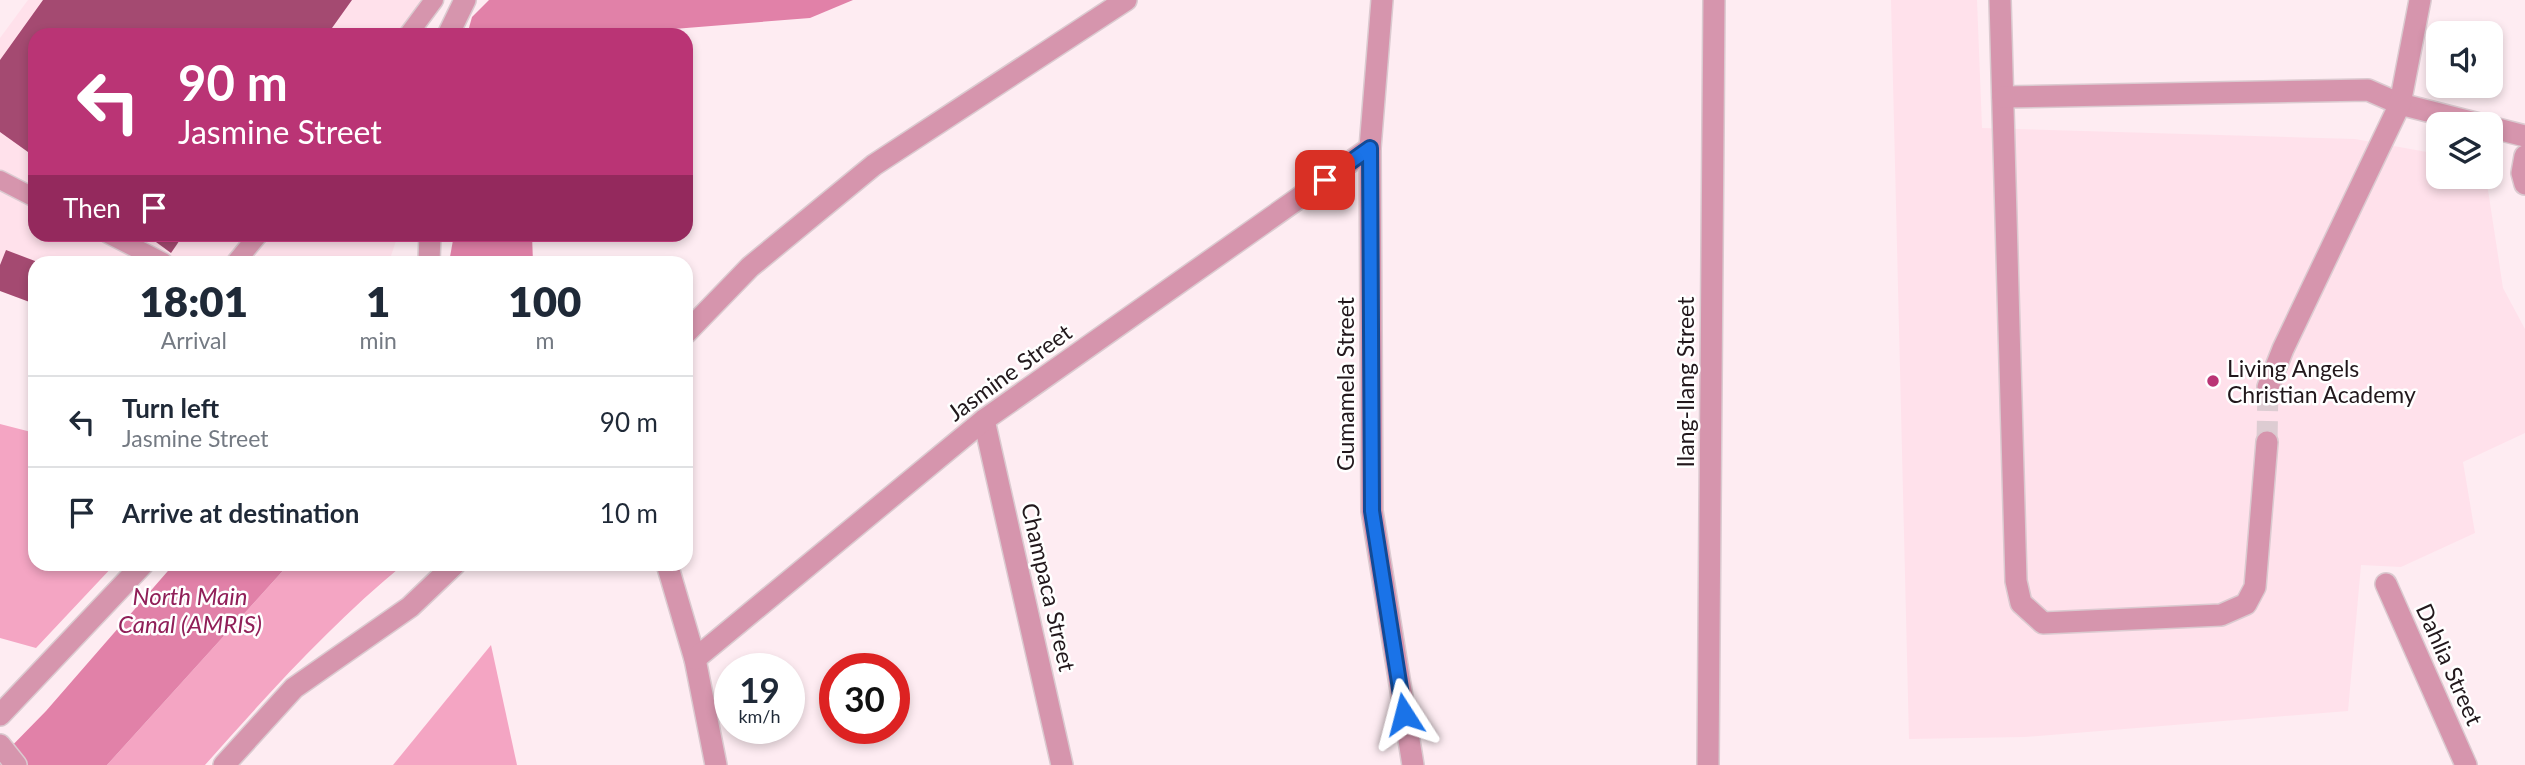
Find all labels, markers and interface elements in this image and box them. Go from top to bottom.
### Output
map controls [2426,21,2503,189]
button: sound [2426,21,2503,98]
text: 90 m [178,53,288,111]
icon: left [63,56,154,147]
text: Jasmine Street [178,112,382,151]
button: layers [2426,112,2503,189]
pin [1295,150,1355,210]
icon: arrive [1306,161,1344,199]
icon: arrive [135,189,173,227]
text: Then [63,192,121,224]
text: 18:01 [140,276,248,326]
text: 1 [366,276,390,326]
text: 100 [508,276,581,326]
street label: Gumamela Street [1331,296,1359,471]
street label: Ilang-Ilang Street [1671,296,1699,467]
street label: Jasmine Street [942,317,1077,426]
text: Arrival [161,326,227,354]
text: min [360,326,397,354]
text: m [535,326,554,354]
place label: Living Angels Christian Academy [2227,354,2416,408]
marker: Living Angels Christian Academy [2205,373,2221,389]
text: Turn left [122,392,219,424]
icon: left [63,403,101,441]
text: 90 m [600,406,658,438]
text: Jasmine Street [122,424,269,452]
icon: arrive [63,494,101,532]
text: Arrive at destination [122,497,359,529]
text: 10 m [600,497,658,529]
street label: Champaca Street [1016,500,1082,675]
water label: North Main Canal (AMRIS) [118,581,262,638]
street label: Dahlia Street [2411,599,2490,730]
speed limit sign: 30 [819,653,910,744]
text: 19 [739,668,780,710]
position arrow [1367,677,1441,751]
text: km/h [738,705,781,727]

